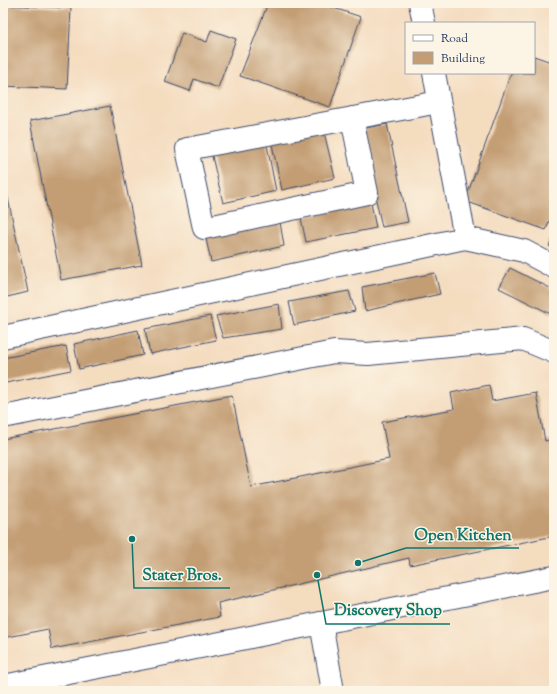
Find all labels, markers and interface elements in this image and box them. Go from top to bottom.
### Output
legend [405,22,535,74]
text: Road [441,30,468,48]
text: Building [441,50,485,68]
callout: Open Kitchen [406,520,519,548]
text: Open Kitchen [414,525,512,548]
callout: Stater Bros. [134,560,230,588]
text: Stater Bros. [142,565,222,588]
callout: Discovery Shop [326,596,450,624]
text: Discovery Shop [334,600,442,623]

